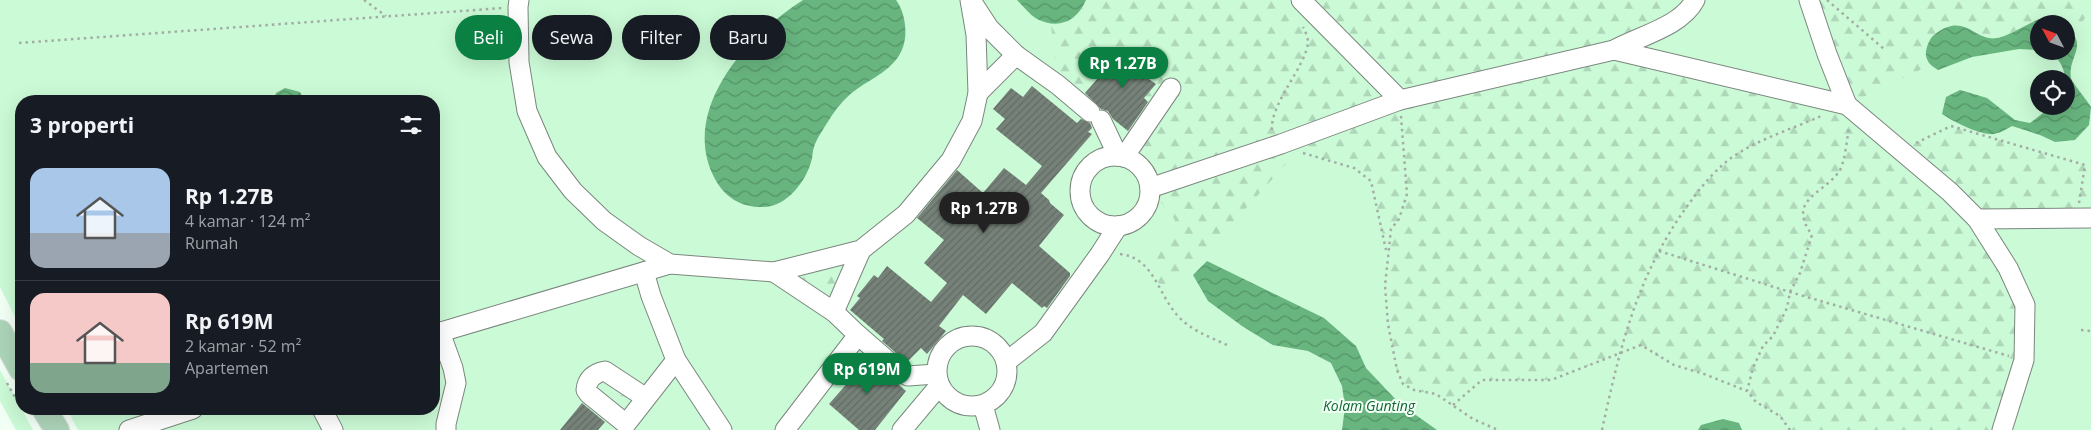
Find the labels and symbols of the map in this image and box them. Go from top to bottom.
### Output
north arrow [2030,15,2075,60]
pin: Rp 1.27B [1071,46,1175,89]
pin: Rp 1.27B [932,192,1036,234]
pin: Rp 619M [821,352,913,395]
water label: Kolam Gunting [1323,396,1416,415]

